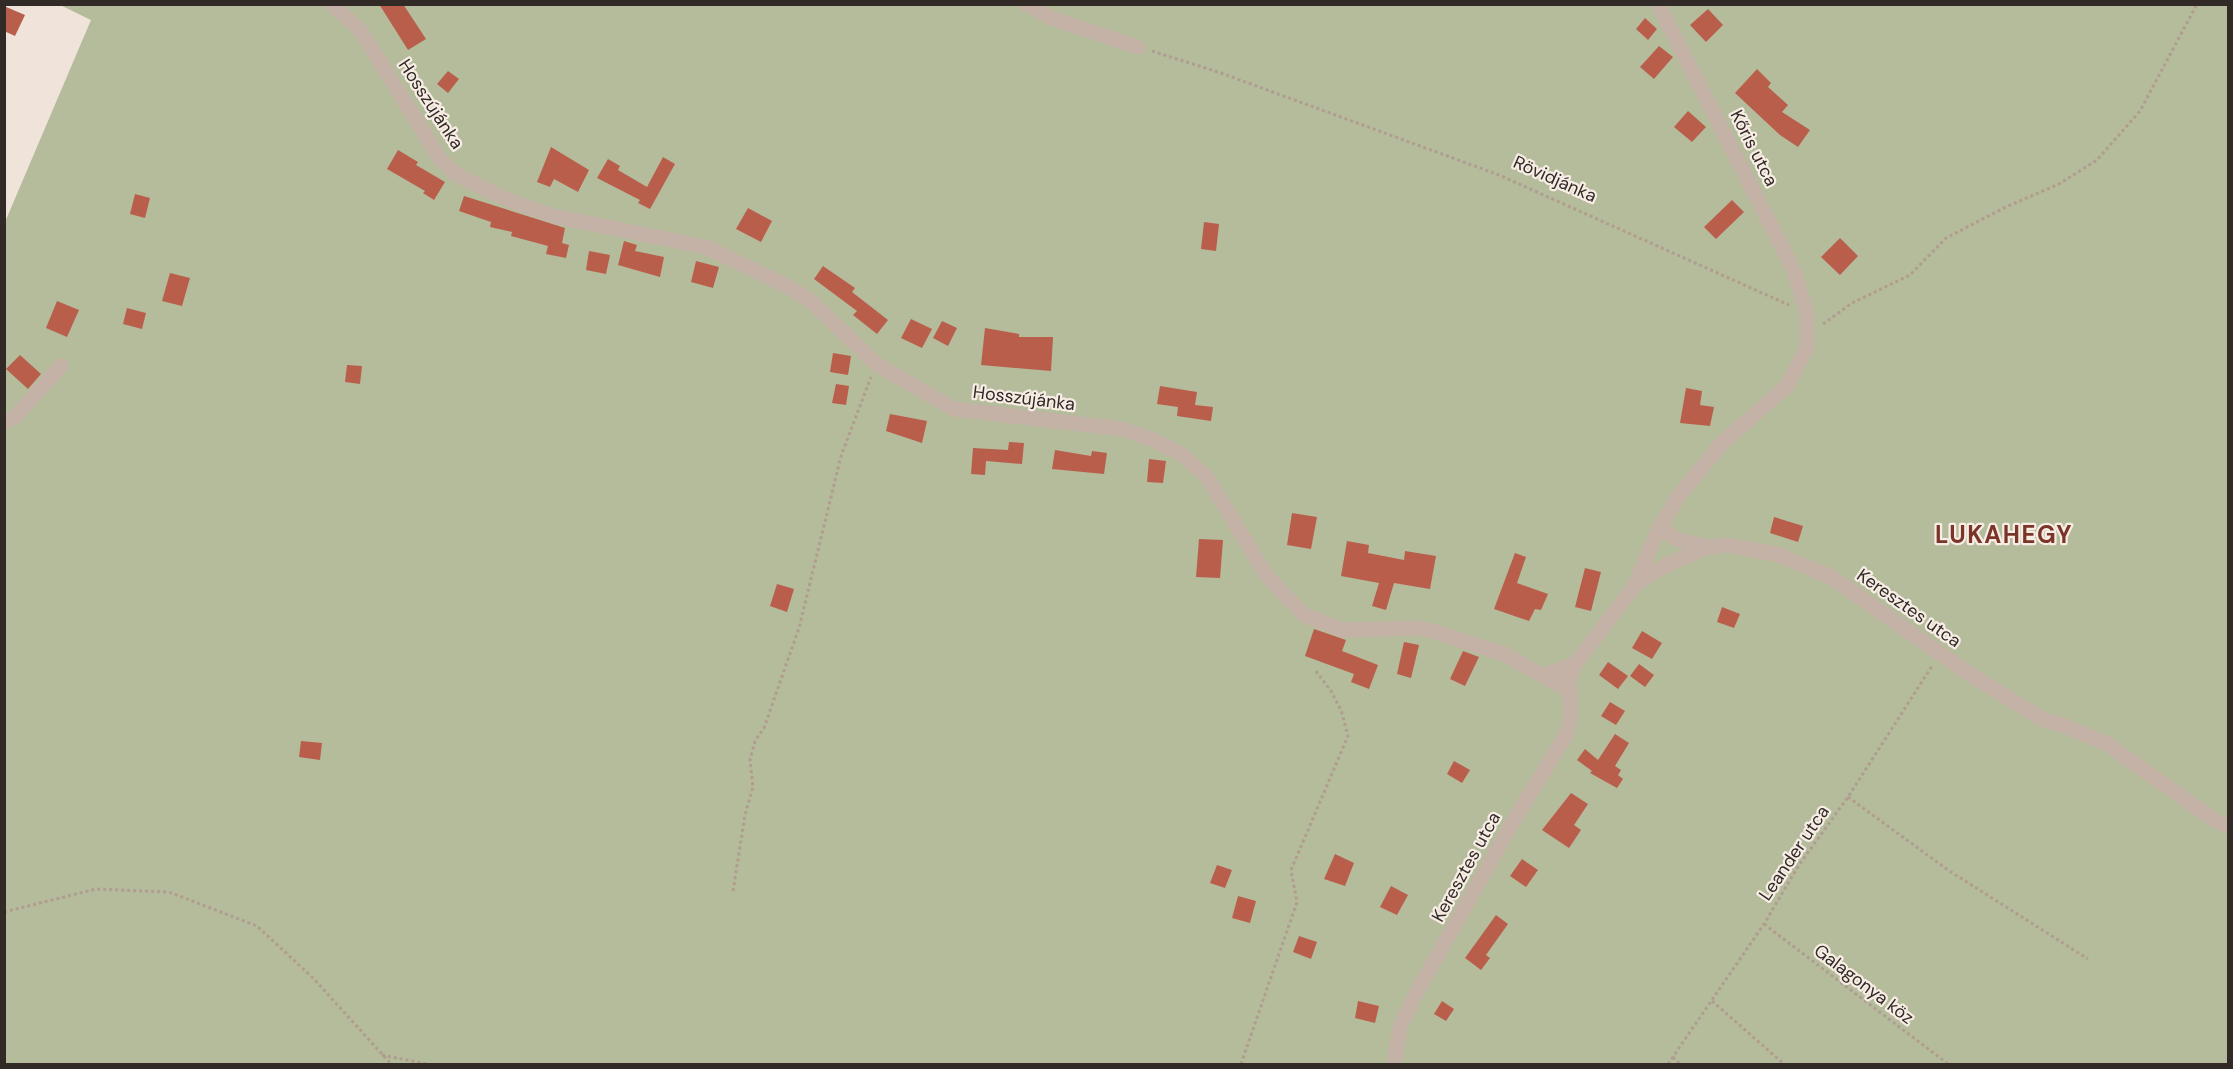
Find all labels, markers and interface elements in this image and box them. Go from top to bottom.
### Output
street label: Hosszújánka [393,54,469,154]
street label: Kőris utca [1725,106,1783,190]
street label: Rövidjánka [1510,150,1600,208]
street label: Hosszújánka [971,380,1077,416]
district label: LUKAHEGY [1935,519,2073,550]
street label: Keresztes utca [1852,563,1966,653]
street label: Leander utca [1753,801,1835,905]
street label: Keresztes utca [1426,808,1506,926]
street label: Galagonya köz [1809,939,1919,1029]

